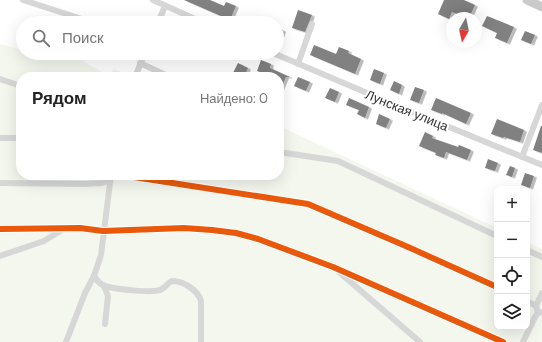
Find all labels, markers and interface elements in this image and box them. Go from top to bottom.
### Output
north arrow [446,12,482,48]
search box [16,16,284,60]
icon: search [30,27,52,49]
text: Поиск [62,28,104,48]
street label: Лунская улица [363,86,452,135]
text: Рядом [32,87,87,109]
text: Найдено: 0 [200,90,268,107]
map controls [494,186,530,330]
button: + [494,186,530,222]
button: − [494,222,530,258]
button: locate [494,258,530,294]
button: layers [494,294,530,330]

